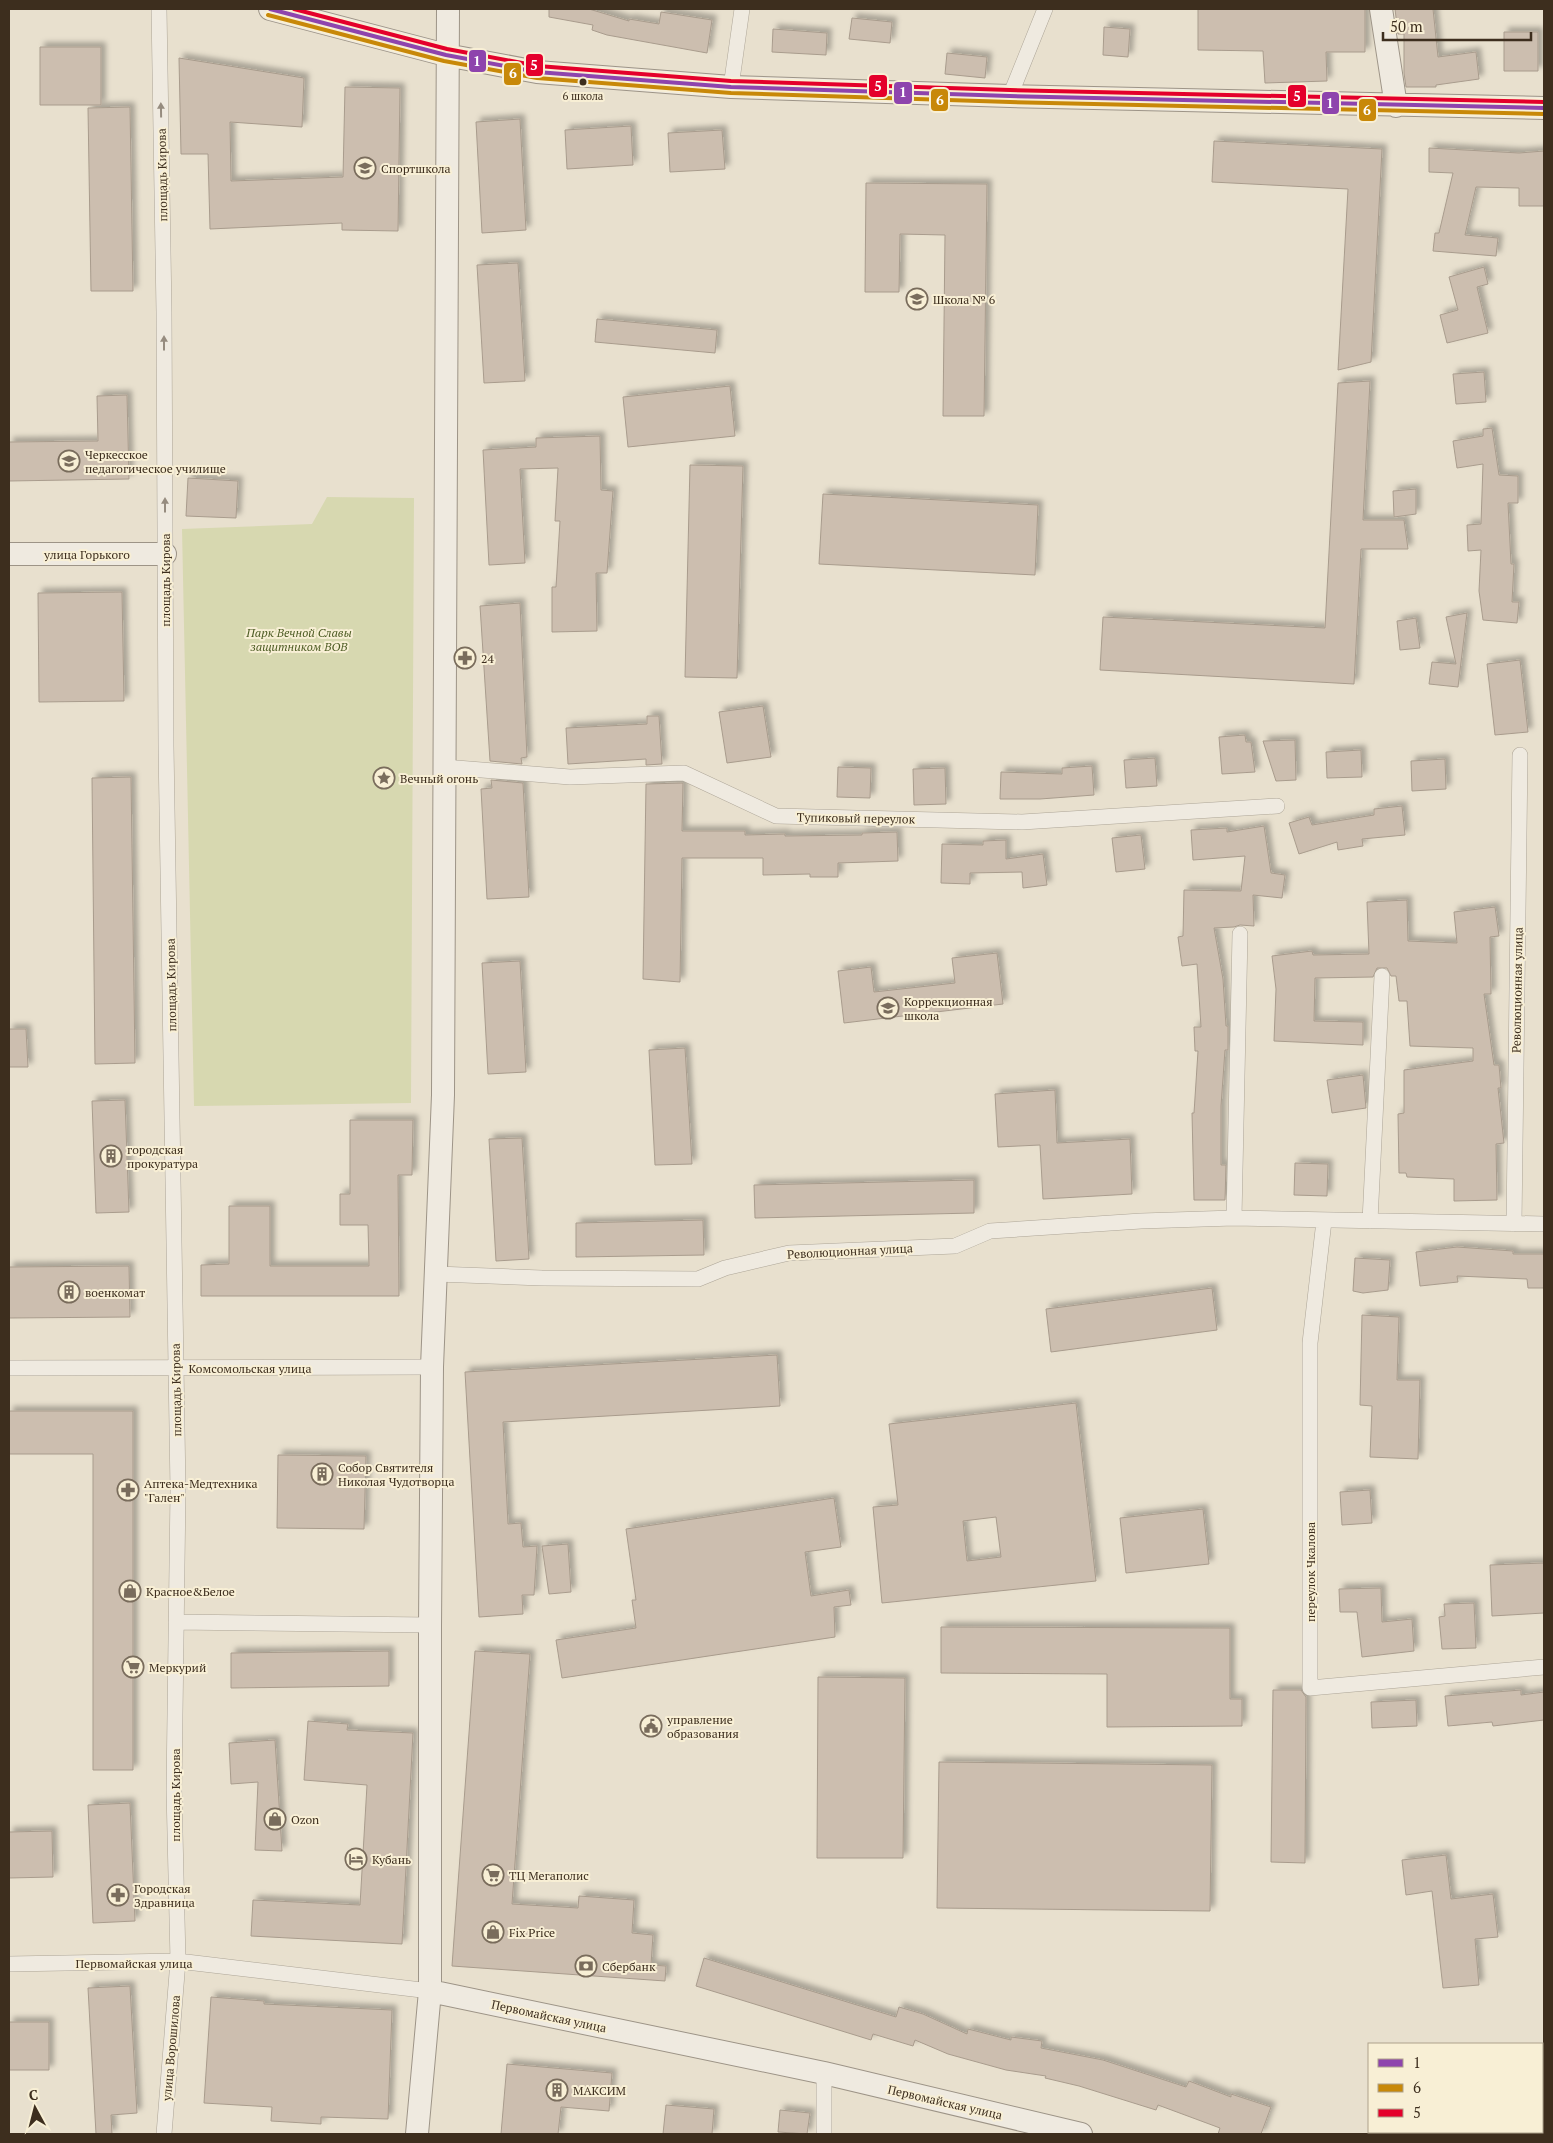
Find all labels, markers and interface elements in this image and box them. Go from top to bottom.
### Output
scale bar [1383,10,1530,42]
text: 50 m [1390,16,1423,36]
line badge: 1 [468,49,487,73]
text: 1 [473,51,481,70]
line badge: 5 [525,53,544,77]
text: 5 [530,55,538,74]
line badge: 6 [503,62,522,86]
text: 6 [509,63,517,82]
line badge: 5 [868,74,888,98]
text: 5 [874,76,882,95]
marker: 6 школа [578,77,588,87]
line badge: 1 [893,81,913,105]
text: 1 [899,82,907,101]
line badge: 5 [1287,84,1307,108]
text: 5 [1293,86,1301,105]
line badge: 6 [930,88,949,112]
place label: 6 школа [563,89,604,103]
text: 6 [936,90,944,109]
line badge: 1 [1321,91,1340,115]
text: 1 [1326,93,1334,112]
line badge: 6 [1358,98,1377,122]
text: 6 [1363,100,1371,119]
one-way arrow [157,102,165,118]
street label: площадь Кирова [154,128,170,222]
school or university icon: Спортшкола [353,156,377,180]
place label: Спортшкола [381,161,451,176]
school or university icon: Школа № 6 [905,287,929,311]
place label: Школа № 6 [933,292,996,307]
one-way arrow [160,335,168,351]
place label: Черкесское педагогическое училище [85,447,226,476]
school or university icon: Черкесское педагогическое училище [57,449,81,473]
one-way arrow [161,497,169,513]
street label: площадь Кирова [158,533,173,627]
street label: улица Горького [43,547,130,562]
park label: Парк Вечной Славы защитником ВОВ [245,625,352,654]
pharmacy icon: 24 [453,646,477,670]
place label: 24 [481,651,494,666]
place icon: Вечный огонь [372,766,396,790]
place label: Вечный огонь [400,771,478,786]
street label: Тупиковый переулок [797,809,916,827]
street label: Революционная улица [1508,927,1526,1053]
street label: площадь Кирова [163,938,179,1032]
place label: Коррекционная школа [904,994,993,1023]
school or university icon: Коррекционная школа [876,996,900,1020]
place label: городская прокуратура [127,1142,198,1171]
building icon: городская прокуратура [99,1144,123,1168]
street label: Революционная улица [787,1240,913,1262]
building icon: военкомат [57,1280,81,1304]
place label: военкомат [85,1285,145,1300]
street label: площадь Кирова [168,1343,184,1437]
street label: Комсомольская улица [189,1361,311,1376]
place label: Собор Святителя Николая Чудотворца [338,1460,455,1489]
building icon: Собор Святителя Николая Чудотворца [310,1462,334,1486]
place label: Аптека-Медтехника "Гален" [144,1476,258,1505]
pharmacy icon: Аптека-Медтехника "Гален" [116,1478,140,1502]
street label: переулок Чкалова [1303,1522,1318,1622]
shop icon: Красное&Белое [118,1579,142,1603]
place label: Красное&Белое [146,1584,235,1599]
supermarket icon: Меркурий [121,1655,145,1679]
place label: Меркурий [149,1660,206,1675]
place label: управление образования [666,1712,739,1741]
public building icon: управление образования [639,1714,663,1738]
street label: площадь Кирова [168,1748,183,1842]
shop icon: Ozon [263,1807,287,1831]
place label: Ozon [291,1812,319,1827]
hotel icon: Кубань [344,1847,368,1871]
place label: Кубань [372,1852,411,1867]
supermarket icon: ТЦ Мегаполис [481,1863,505,1887]
place label: ТЦ Мегаполис [509,1868,589,1883]
place label: Городская Здравница [134,1881,195,1910]
pharmacy icon: Городская Здравница [106,1883,130,1907]
shop icon: Fix Price [481,1920,505,1944]
place label: Fix Price [509,1925,555,1940]
bank icon: Сбербанк [574,1954,598,1978]
street label: Первомайская улица [75,1956,193,1971]
place label: Сбербанк [602,1959,656,1974]
street label: улица Ворошилова [159,1994,183,2103]
street label: Первомайская улица [490,1996,608,2036]
legend [1368,2043,1543,2133]
text: 1 [1413,2052,1421,2072]
text: 6 [1413,2077,1421,2097]
building icon: МАКСИМ [545,2078,569,2102]
street label: Первомайская улица [886,2082,1004,2122]
north arrow [10,2083,60,2133]
place label: МАКСИМ [573,2083,627,2098]
text: С [28,2085,39,2105]
text: 5 [1413,2102,1421,2122]

